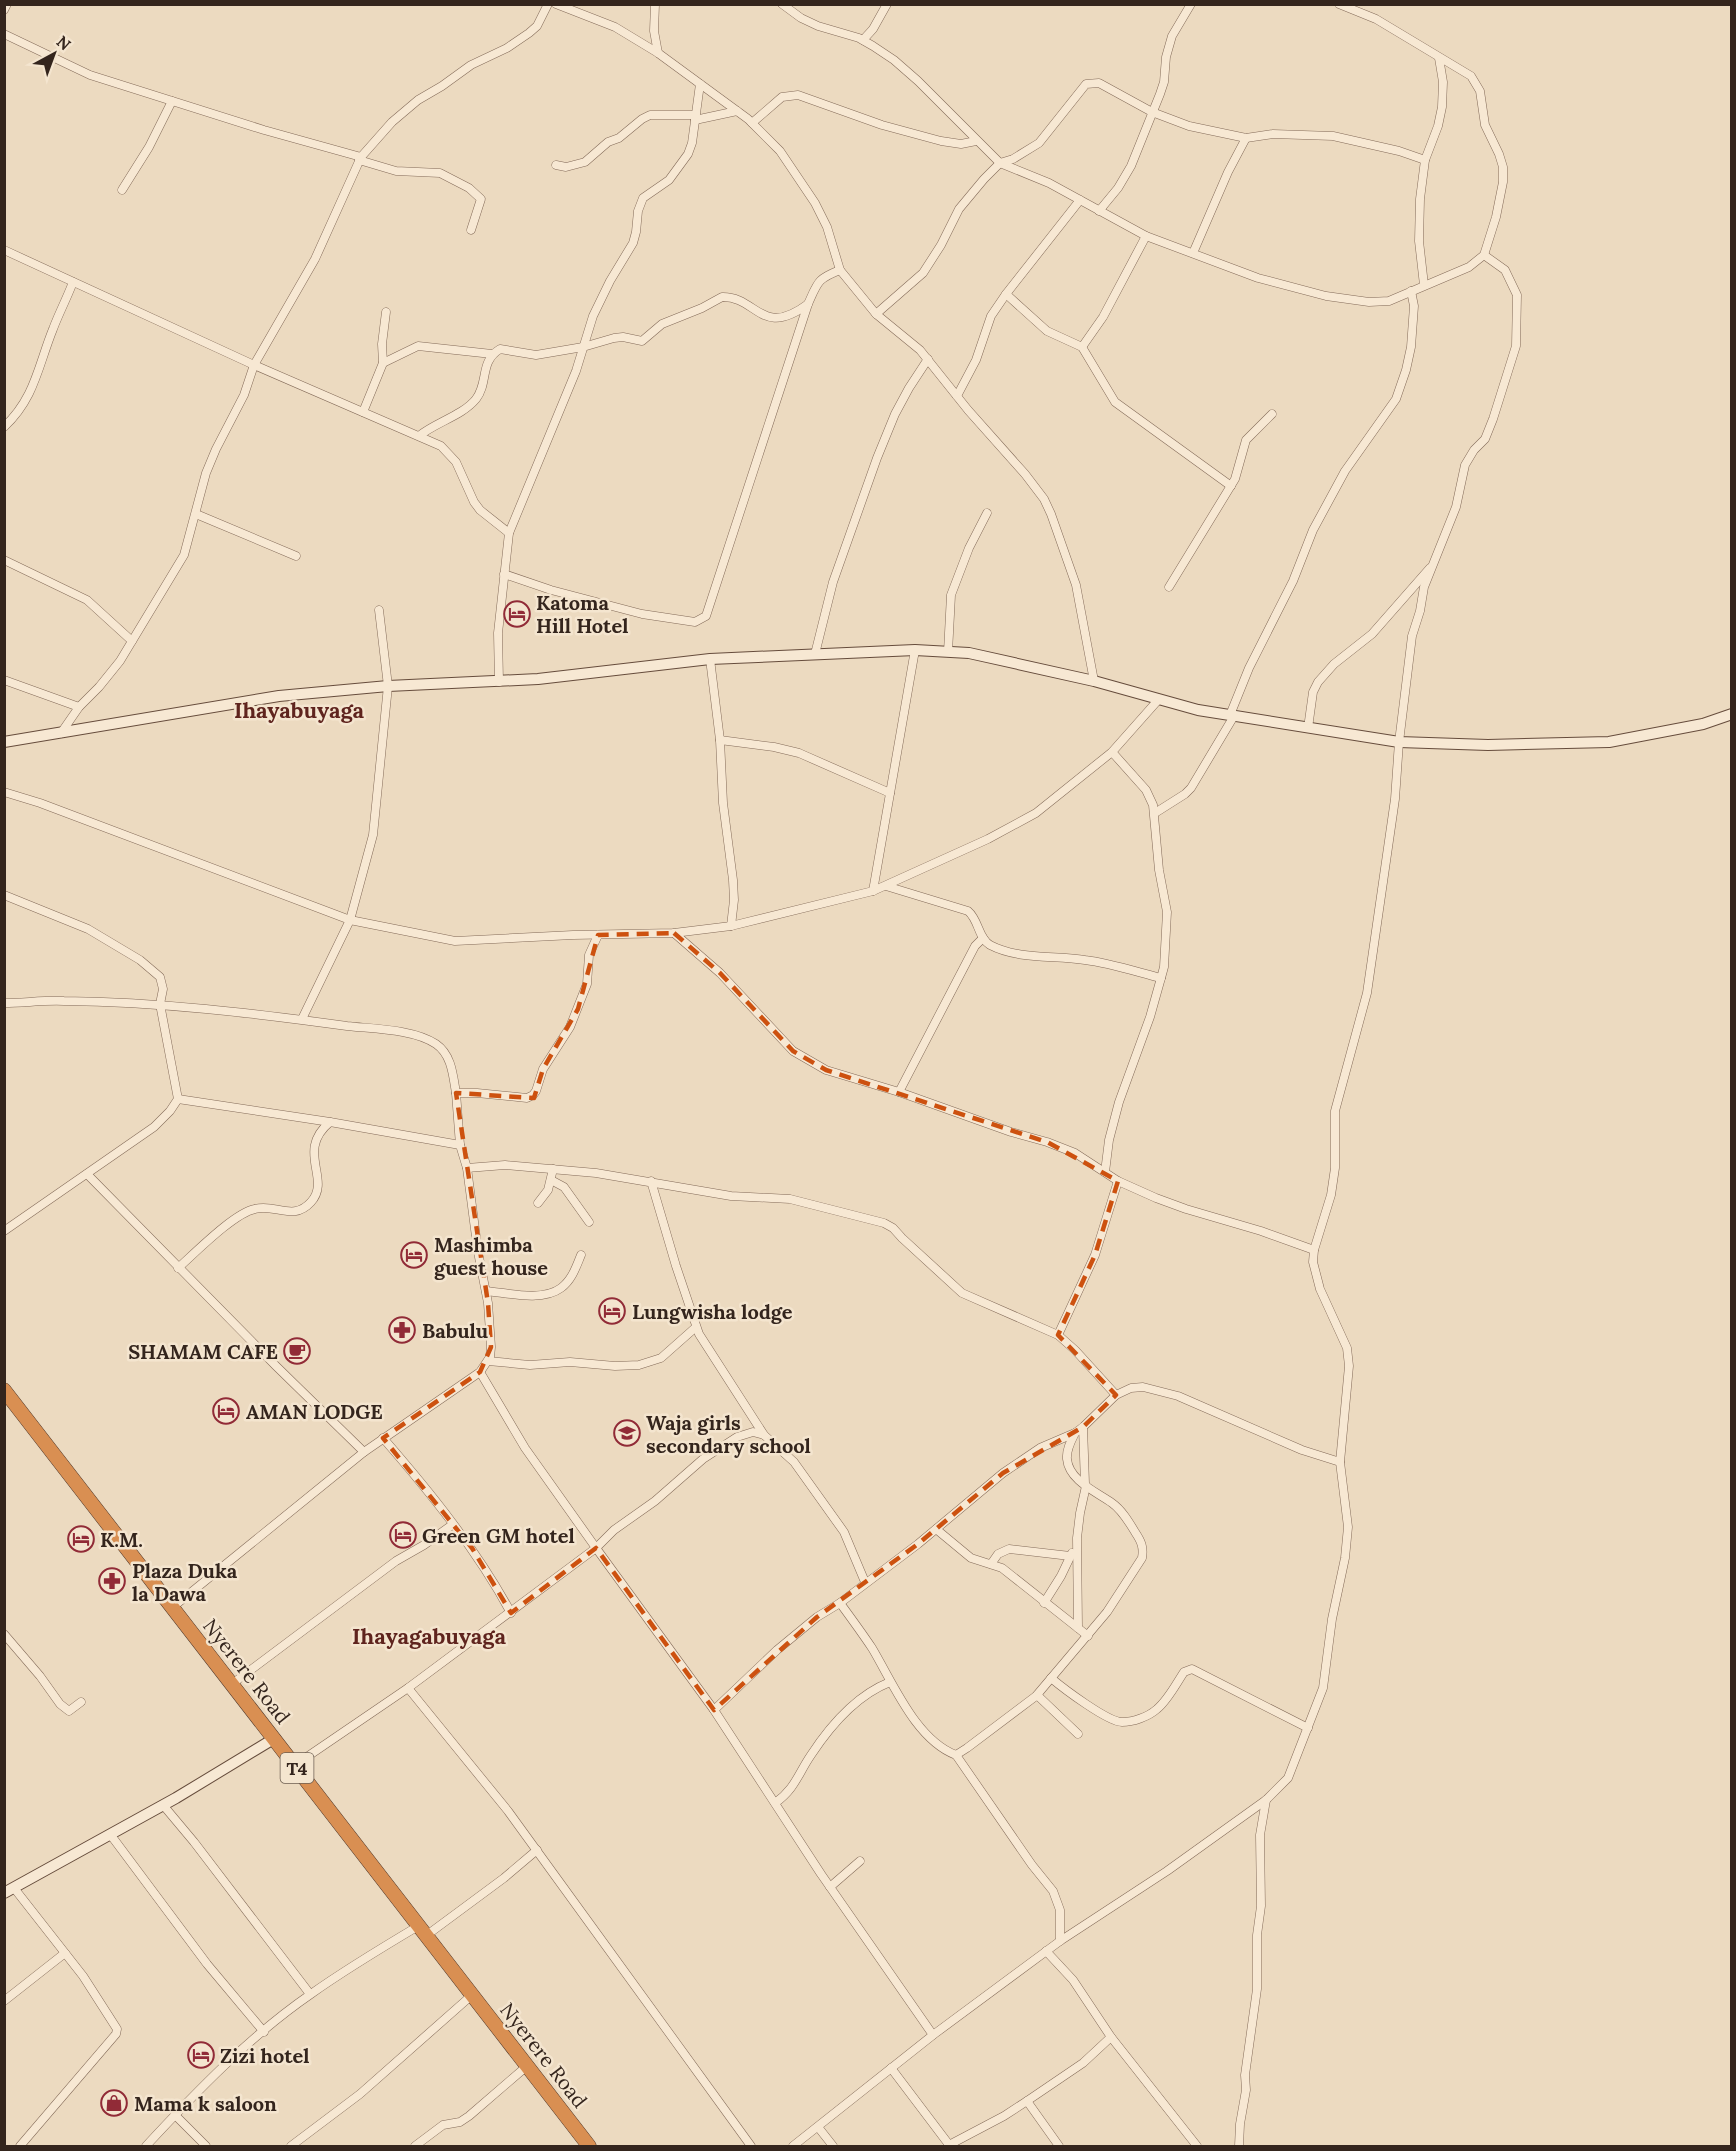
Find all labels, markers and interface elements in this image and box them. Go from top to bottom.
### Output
north arrow [24,24,84,84]
text: N [53,31,75,54]
place label: Katoma Hill Hotel [536,590,628,638]
hotel icon: Katoma Hill Hotel [502,599,532,629]
district label: Ihayabuyaga [234,696,365,724]
place label: Mashimba guest house [434,1232,548,1280]
hotel icon: Mashimba guest house [399,1240,429,1270]
hotel icon: Lungwisha lodge [597,1296,627,1326]
place label: Lungwisha lodge [632,1299,793,1324]
pharmacy icon: Babulu [387,1315,417,1345]
place label: Babulu [422,1318,488,1343]
cafe icon: SHAMAM CAFE [282,1336,312,1366]
place label: SHAMAM CAFE [128,1339,278,1364]
hotel icon: AMAN LODGE [211,1396,241,1426]
place label: AMAN LODGE [246,1399,383,1424]
place label: Waja girls secondary school [646,1410,811,1458]
school or university icon: Waja girls secondary school [612,1418,642,1448]
hotel icon: Green GM hotel [388,1520,418,1550]
place label: Green GM hotel [422,1523,575,1548]
hotel icon: K.M. [66,1524,96,1554]
place label: K.M. [100,1527,143,1552]
place label: Plaza Duka la Dawa [132,1558,238,1606]
pharmacy icon: Plaza Duka la Dawa [97,1566,127,1596]
street label: Nyerere Road [198,1613,296,1729]
district label: Ihayagabuyaga [352,1622,506,1650]
road number: T4 [280,1753,314,1783]
street label: Nyerere Road [495,1997,593,2113]
hotel icon: Zizi hotel [186,2040,216,2070]
place label: Zizi hotel [220,2043,310,2068]
shop icon: Mama k saloon [99,2088,129,2118]
place label: Mama k saloon [134,2091,277,2116]

